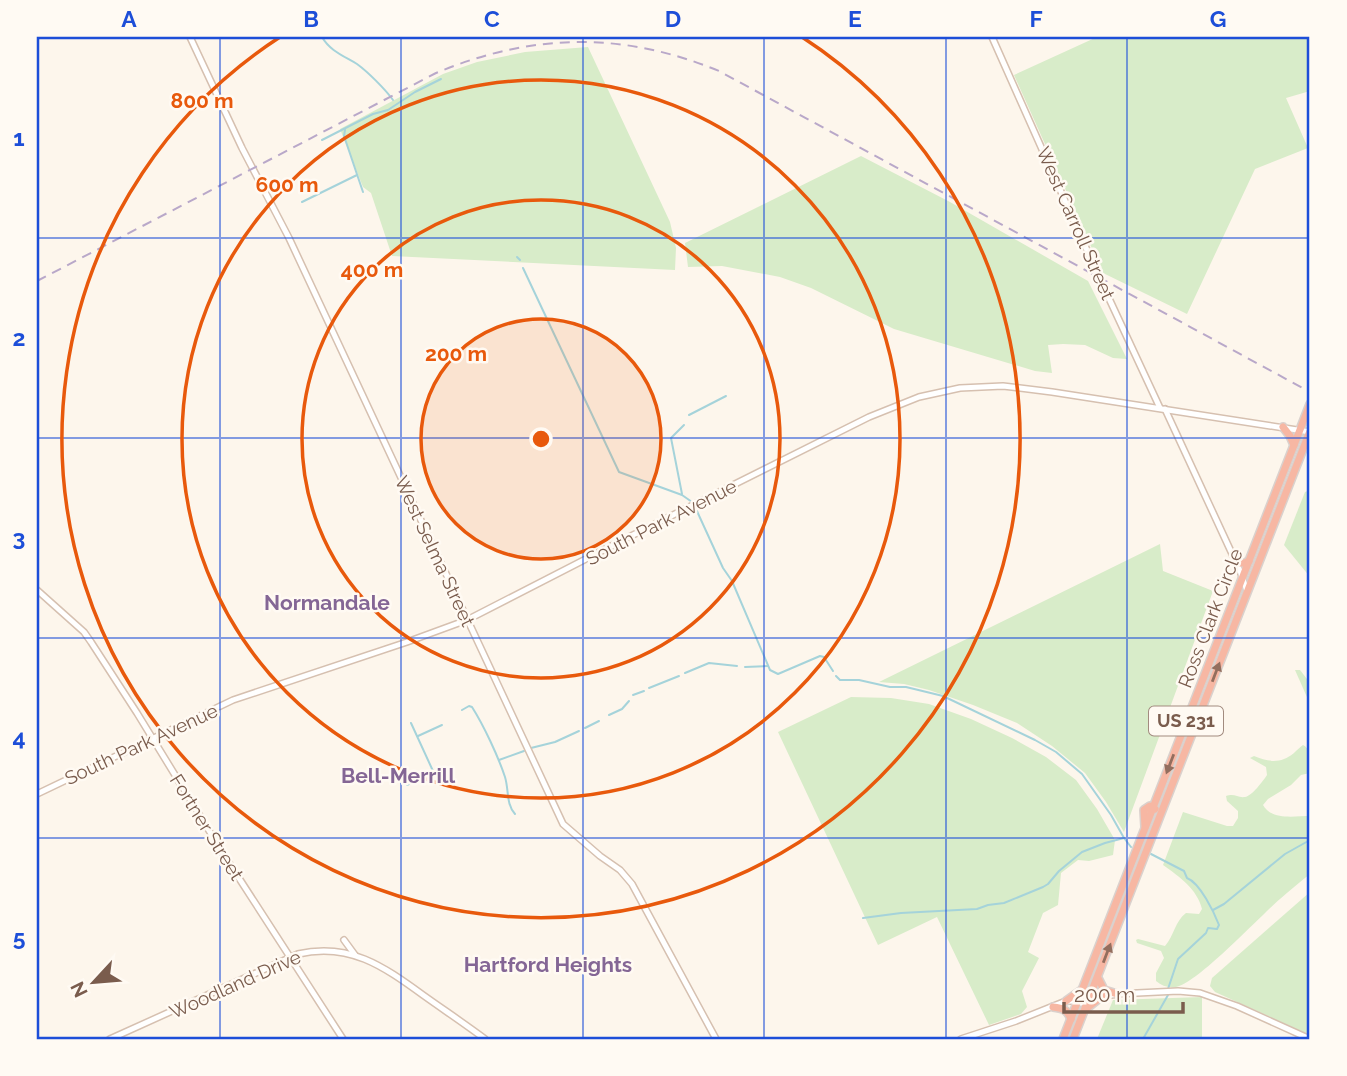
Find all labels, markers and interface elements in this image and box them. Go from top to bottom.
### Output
text: A [121,5,137,32]
text: B [303,5,319,32]
text: C [484,5,500,32]
text: D [665,5,681,32]
text: E [848,5,862,32]
text: F [1029,5,1043,32]
text: G [1210,5,1226,32]
text: 800 m [170,88,234,113]
text: 1 [13,124,25,151]
street label: West Carroll Street [1032,143,1120,303]
text: 600 m [255,172,319,197]
text: 400 m [341,257,403,282]
text: 2 [13,324,25,351]
text: 200 m [425,341,487,366]
centre of rings [529,427,553,451]
street label: West Selma Street [391,472,480,630]
street label: South Park Avenue [582,474,740,570]
text: 3 [13,524,25,551]
street label: Ross Clark Circle [1173,545,1247,691]
district label: Normandale [264,590,390,615]
one-way arrow [1211,662,1222,683]
street label: South Park Avenue [61,699,221,789]
road number: US 231 [1149,706,1223,736]
text: 4 [12,724,26,751]
one-way arrow [1164,754,1175,775]
district label: Bell-Merrill [341,763,455,788]
street label: Fortner Street [166,770,249,885]
text: 5 [13,924,26,951]
one-way arrow [1102,942,1113,963]
street label: Woodland Drive [166,945,304,1023]
north arrow [60,946,130,1016]
district label: Hartford Heights [464,952,632,977]
scale bar [1064,971,1182,1015]
text: N [66,978,92,1001]
text: 200 m [1074,982,1135,1007]

